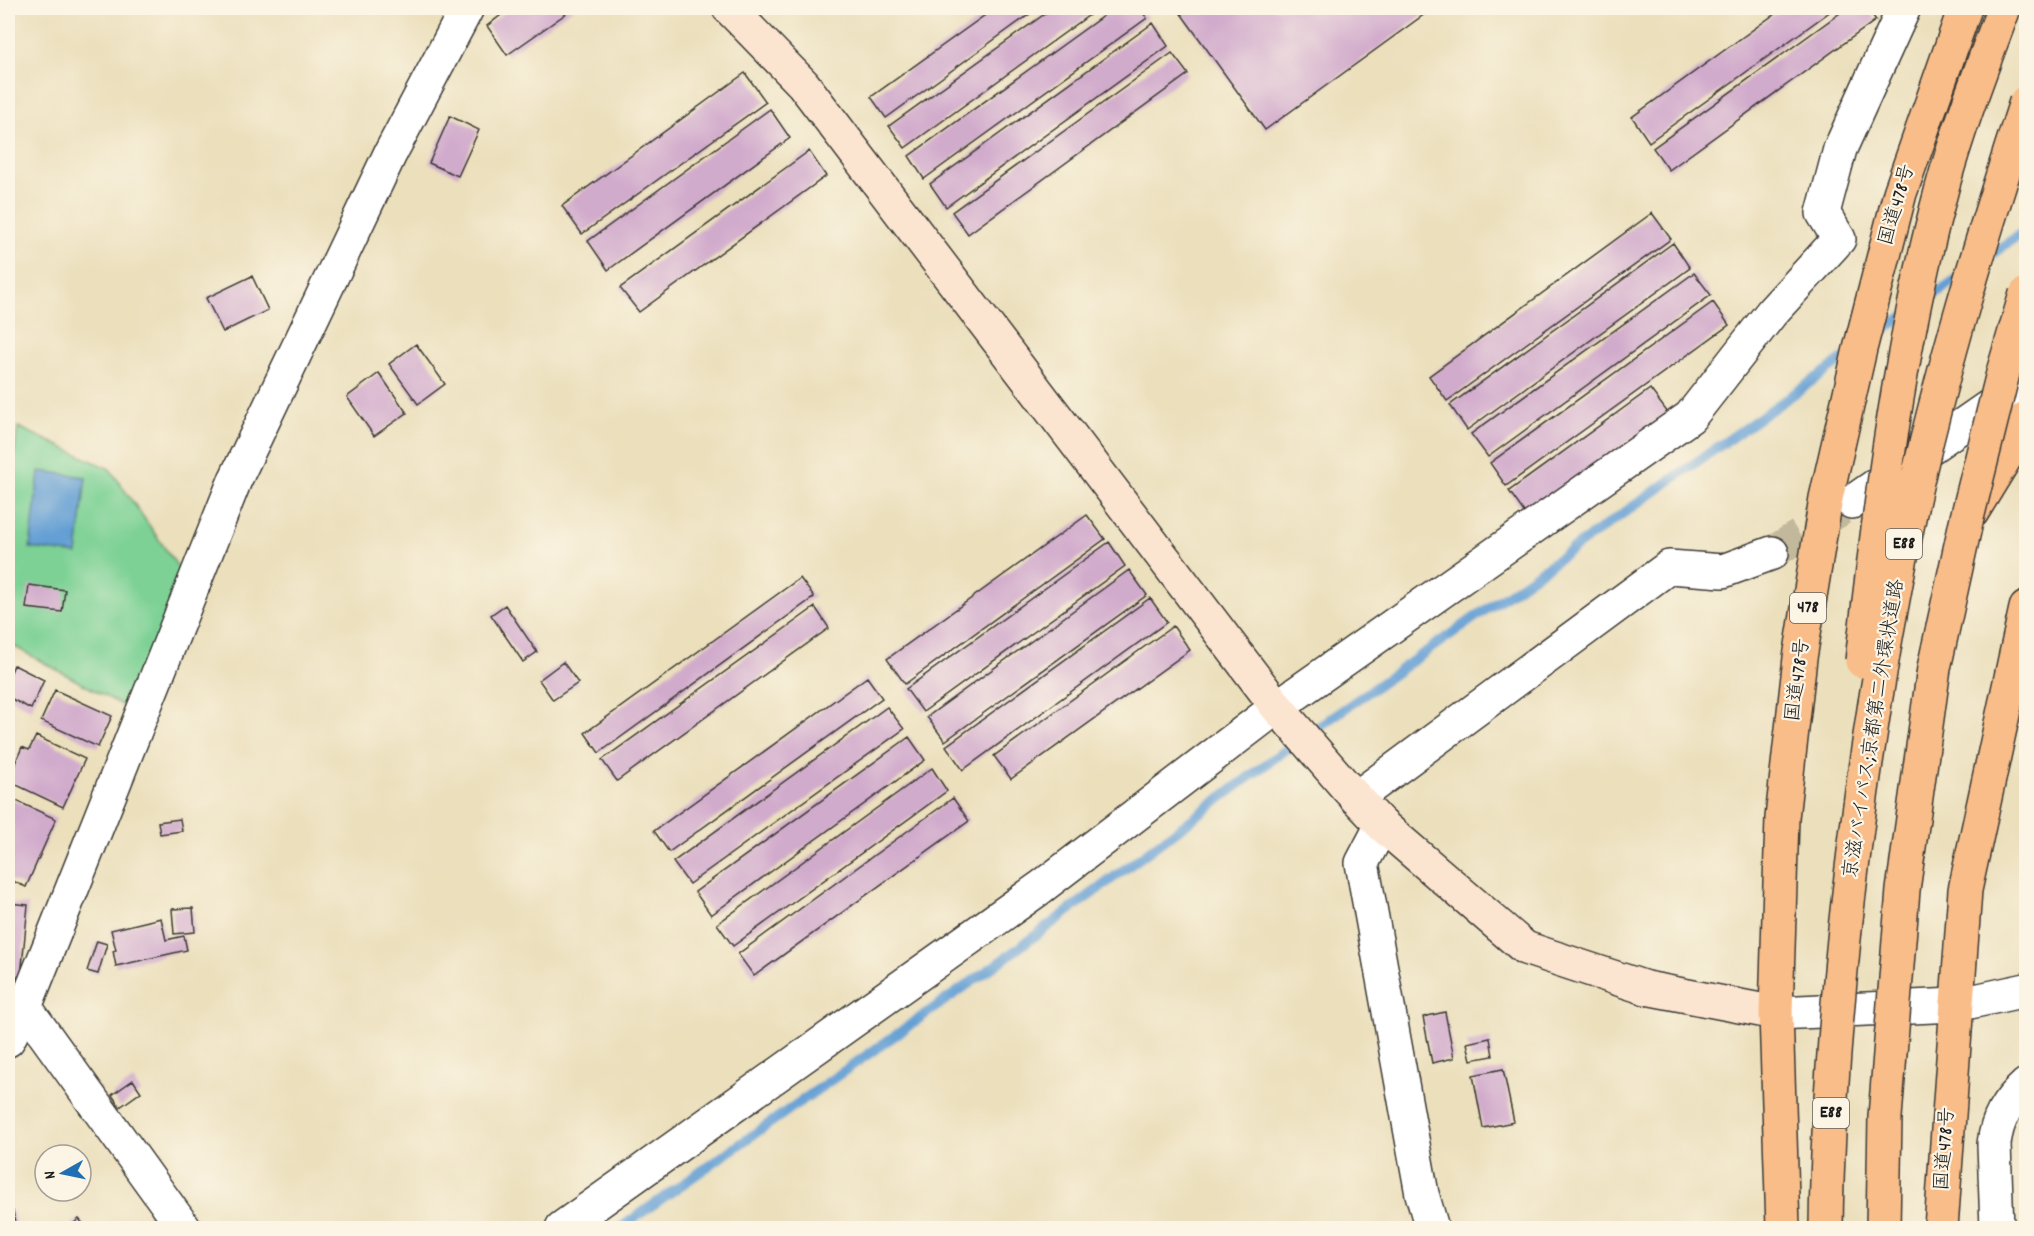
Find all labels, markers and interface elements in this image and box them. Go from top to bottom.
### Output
street label: 国道478号 [1873,161,1923,249]
road number: E88 [1886,529,1922,559]
street label: 京滋バイパス;京都第二外環状道路 [1837,577,1913,881]
road number: 478 [1790,593,1826,623]
street label: 国道478号 [1780,637,1818,723]
road number: E88 [1813,1098,1849,1128]
street label: 国道478号 [1929,1106,1963,1192]
north arrow [33,1143,93,1203]
text: N [39,1169,63,1181]

